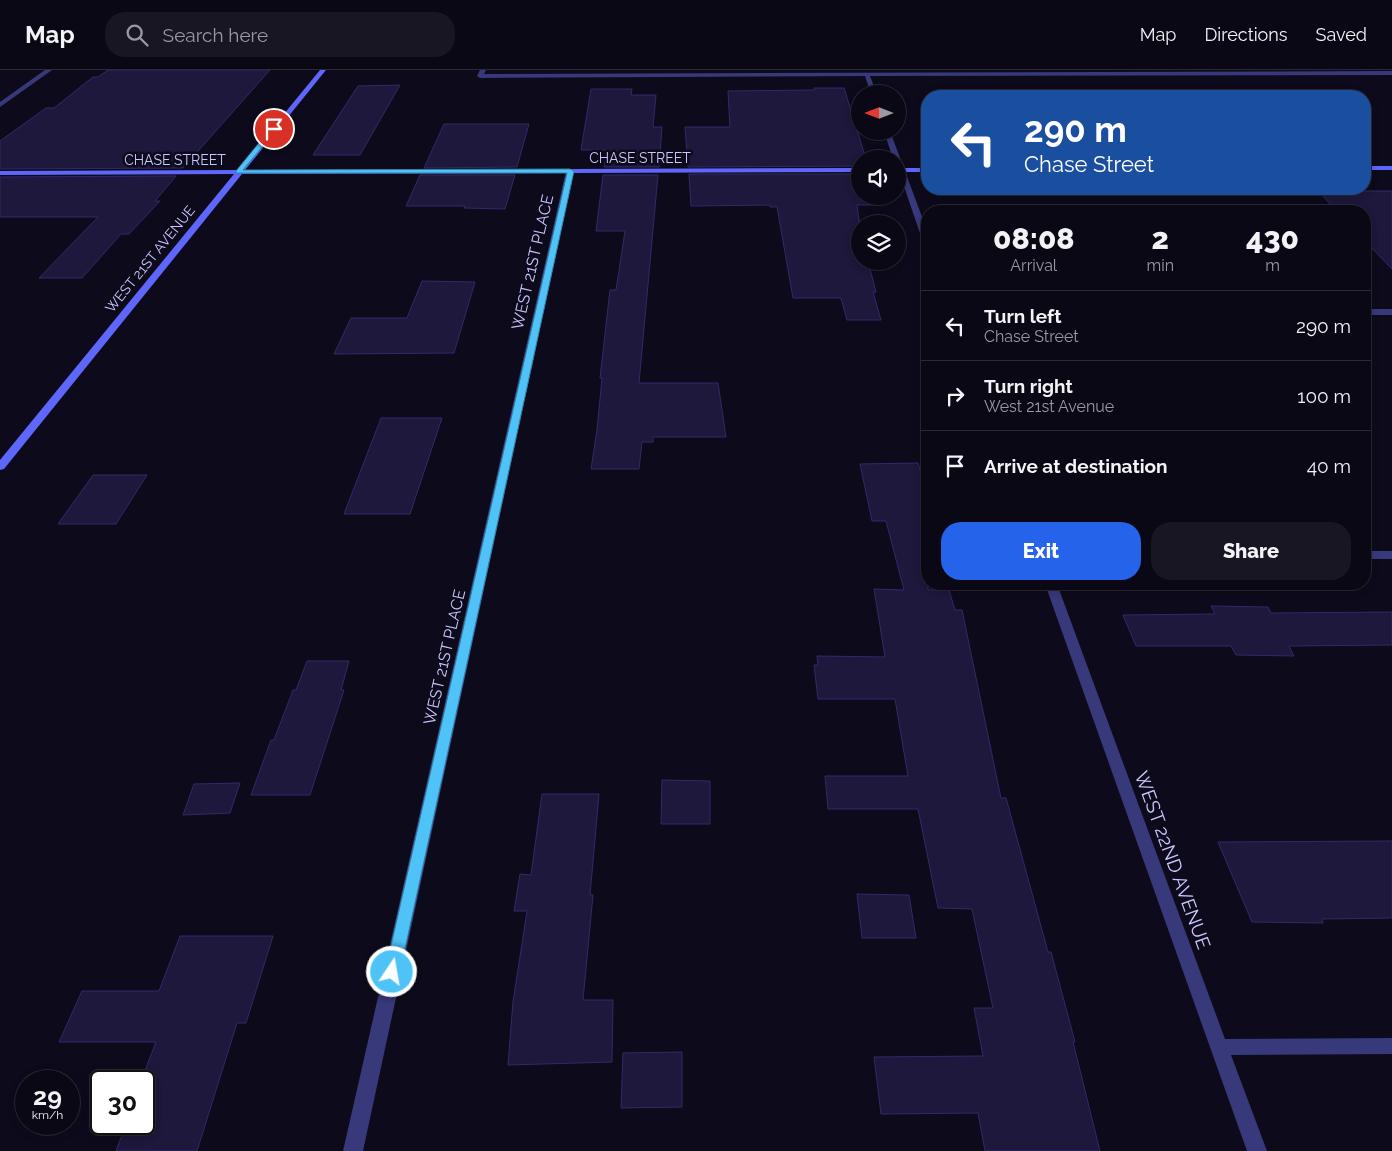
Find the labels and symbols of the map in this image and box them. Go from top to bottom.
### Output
north arrow [851,85,906,140]
pin [253,108,295,150]
street label: CHASE STREET [589,150,691,166]
street label: CHASE STREET [124,152,226,168]
street label: WEST 21ST PLACE [508,192,557,332]
street label: WEST 21ST AVENUE [102,202,198,316]
street label: WEST 21ST PLACE [420,587,469,727]
street label: WEST 22ND AVENUE [1131,768,1215,952]
position arrow [365,945,417,997]
speed limit sign: 30 [90,1070,155,1135]

